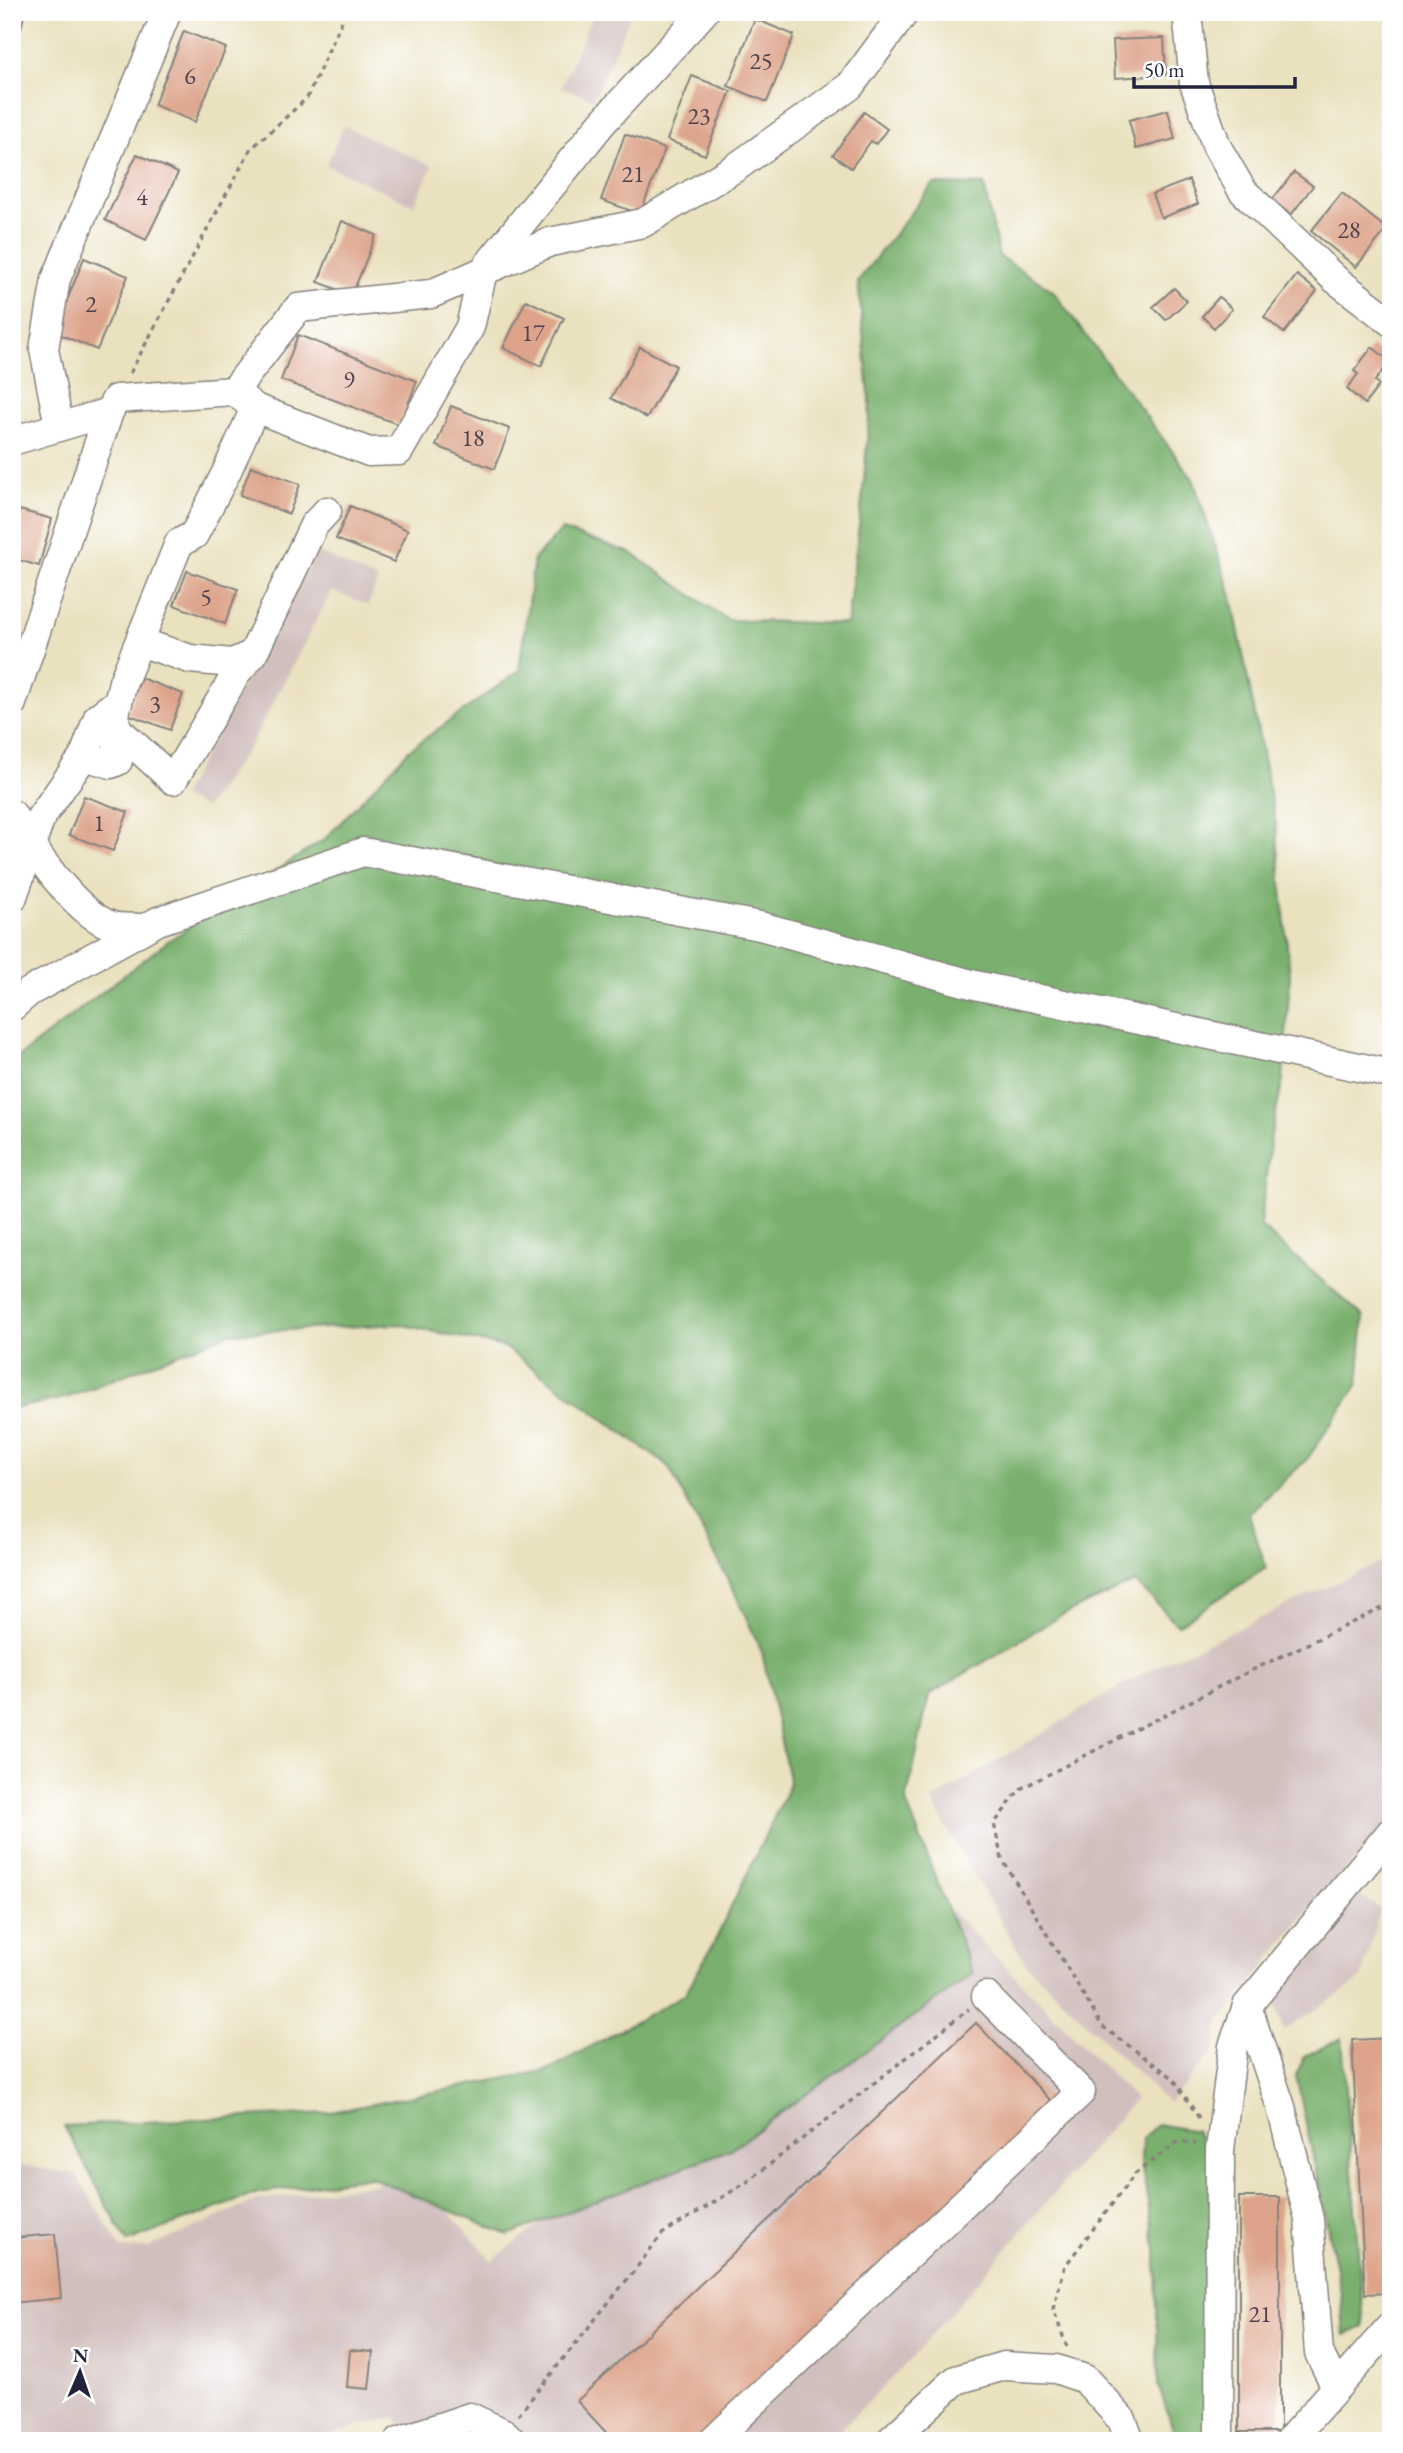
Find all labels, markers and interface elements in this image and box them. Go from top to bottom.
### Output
house number: 25 [749,45,773,76]
scale bar [1134,46,1294,90]
text: 50 m [1144,56,1185,83]
house number: 6 [184,60,196,91]
house number: 23 [687,100,711,131]
house number: 21 [621,158,645,189]
house number: 4 [136,181,148,212]
house number: 28 [1337,214,1361,245]
house number: 2 [85,288,97,319]
house number: 17 [521,317,545,348]
house number: 9 [343,364,355,395]
house number: 18 [461,422,485,453]
house number: 5 [200,581,212,612]
house number: 3 [149,688,161,719]
house number: 1 [93,807,105,838]
house number: 21 [1248,2298,1272,2329]
north arrow [46,2338,116,2408]
text: N [72,2343,89,2368]

